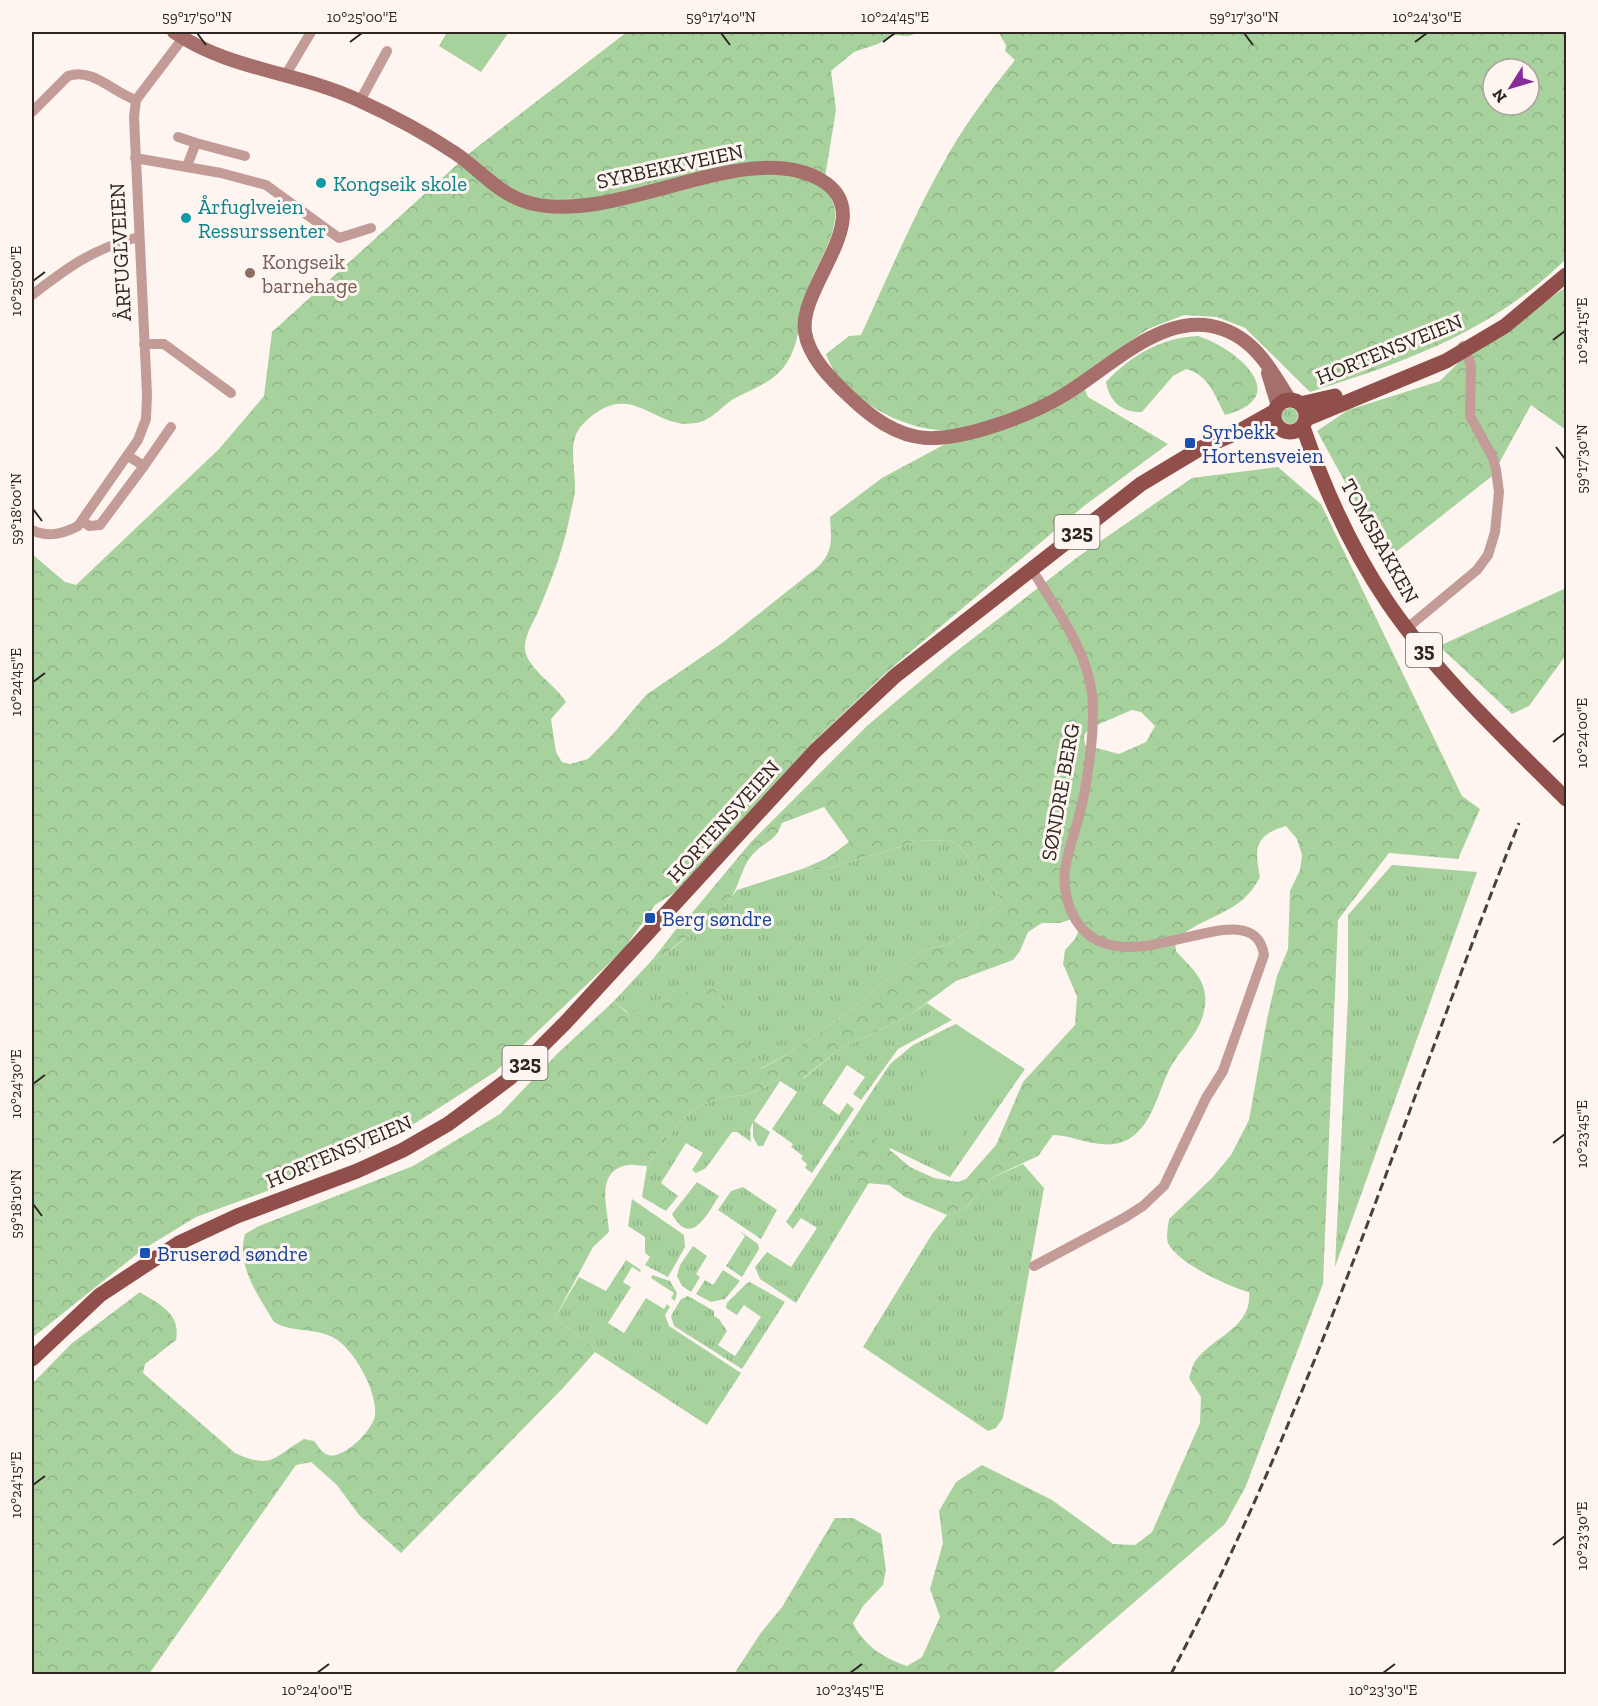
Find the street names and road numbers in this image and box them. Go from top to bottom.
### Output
street label: SYRBEKKVEIEN [594,138,746,194]
street label: ÅRFUGLVEIEN [104,182,136,322]
street label: HORTENSVEIEN [1312,308,1466,390]
street label: TOMSBAKKEN [1336,474,1424,608]
road number: 325 [1054,515,1100,549]
road number: 35 [1406,633,1442,667]
street label: SØNDRE BERG [1036,721,1084,863]
street label: HORTENSVEIEN [661,755,785,887]
road number: 325 [502,1046,548,1080]
street label: HORTENSVEIEN [262,1109,416,1193]

